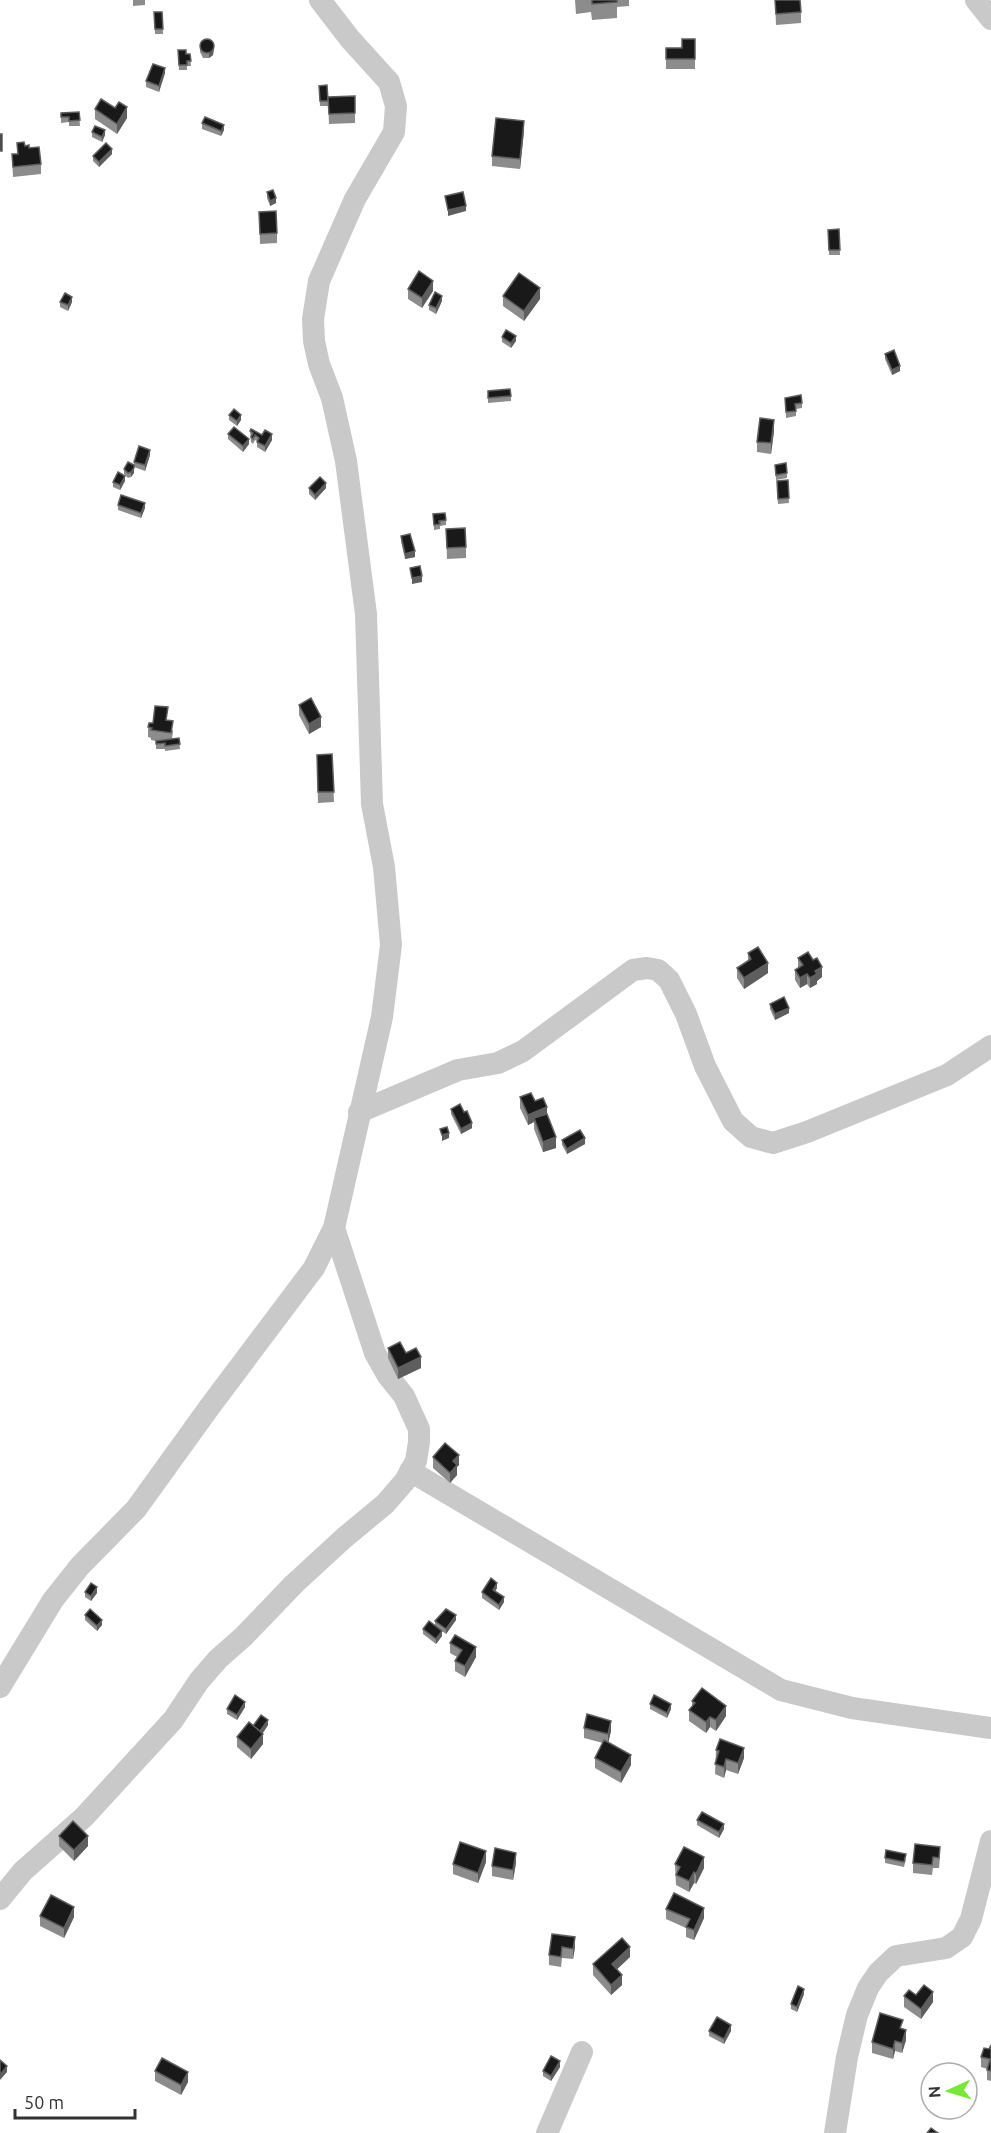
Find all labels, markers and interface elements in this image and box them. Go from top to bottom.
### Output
north arrow [919,2061,979,2121]
scale bar [15,2082,135,2120]
text: N [925,2085,943,2099]
text: 50 m [24,2092,64,2112]

